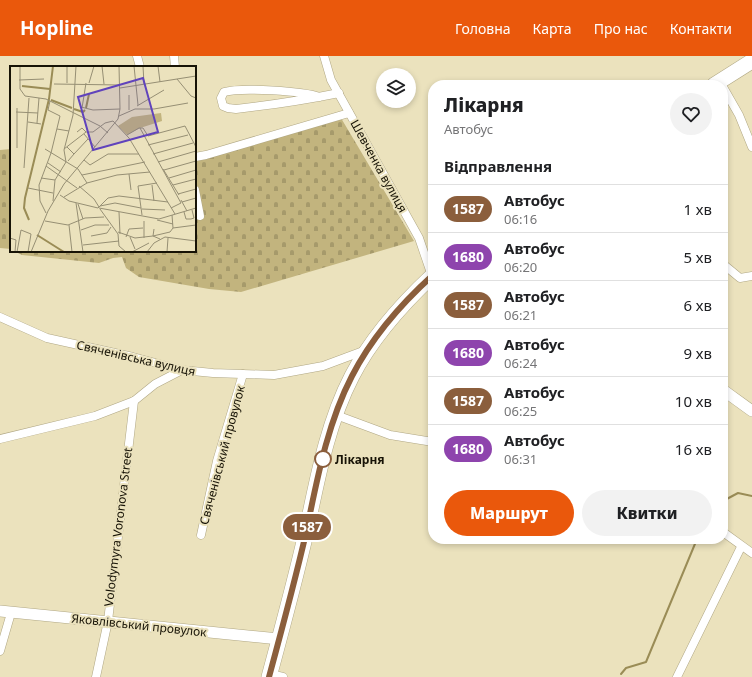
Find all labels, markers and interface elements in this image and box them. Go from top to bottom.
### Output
text: Hopline [20,15,93,41]
text: Головна [455,19,511,38]
text: Карта [533,19,572,38]
text: Про нас [594,19,648,38]
text: Контакти [670,19,732,38]
inset map [10,66,196,252]
map controls [376,68,416,108]
button: layers [376,68,416,108]
text: Лікарня [444,92,524,118]
button: heart [670,93,712,135]
street label: Шевченка вулиця [346,117,412,215]
text: Автобус [444,120,493,138]
text: Відправлення [444,156,552,176]
text: Автобус [504,190,565,210]
text: 1587 [452,199,484,218]
text: 1 хв [683,199,712,219]
text: 06:16 [504,210,537,228]
text: Автобус [504,238,565,258]
text: 1680 [452,247,484,266]
text: 5 хв [683,247,712,267]
text: 06:20 [504,258,537,276]
text: Автобус [504,286,565,306]
text: 1587 [452,295,484,314]
text: 6 хв [683,295,712,315]
text: 06:21 [504,306,537,324]
text: Автобус [504,334,565,354]
street label: Свяченівська вулиця [75,336,197,380]
text: 1680 [452,343,484,362]
text: 9 хв [683,343,712,363]
text: 06:24 [504,354,537,372]
text: Автобус [504,382,565,402]
street label: Свяченівський провулок [195,383,249,527]
text: 1587 [452,391,484,410]
text: 10 хв [675,391,712,411]
text: 06:25 [504,402,537,420]
text: Автобус [504,430,565,450]
text: 1680 [452,439,484,458]
text: 16 хв [675,439,712,459]
street label: Volodymyra Voronova Street [100,446,136,607]
marker: Лікарня [314,450,332,468]
text: 06:31 [504,450,537,468]
place label: Лікарня [335,451,385,468]
button: Маршрут [444,490,574,536]
button: Квитки [582,490,712,536]
line badge: 1587 [279,514,335,540]
text: 1587 [291,517,323,536]
street label: Яковлівський провулок [71,609,208,641]

